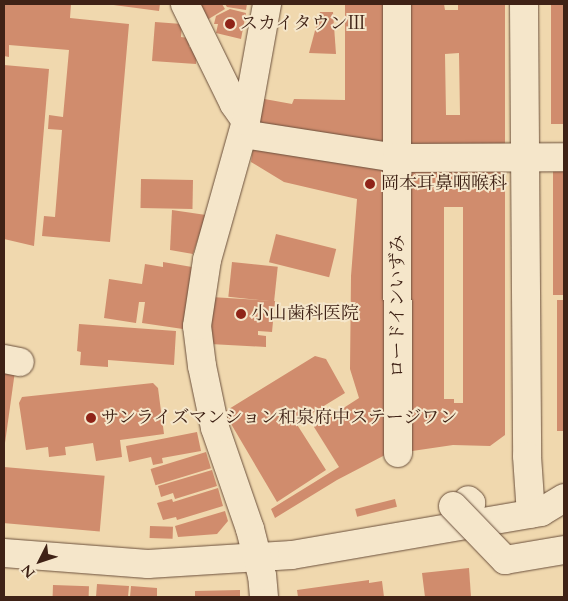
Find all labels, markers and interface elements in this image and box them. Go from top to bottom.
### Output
place label: スカイタウンⅢ [240,13,366,35]
marker: スカイタウンⅢ [224,18,236,30]
place label: 岡本耳鼻咽喉科 [381,173,507,195]
marker: 岡本耳鼻咽喉科 [363,177,377,191]
street label: ロードインいずみ [387,234,409,378]
place label: 小山歯科医院 [251,303,359,325]
marker: 小山歯科医院 [235,308,247,320]
place label: サンライズマンション和泉府中ステージワン [101,407,461,429]
marker: サンライズマンション和泉府中ステージワン [85,412,97,424]
north arrow [15,536,65,586]
text: N [17,560,39,582]

